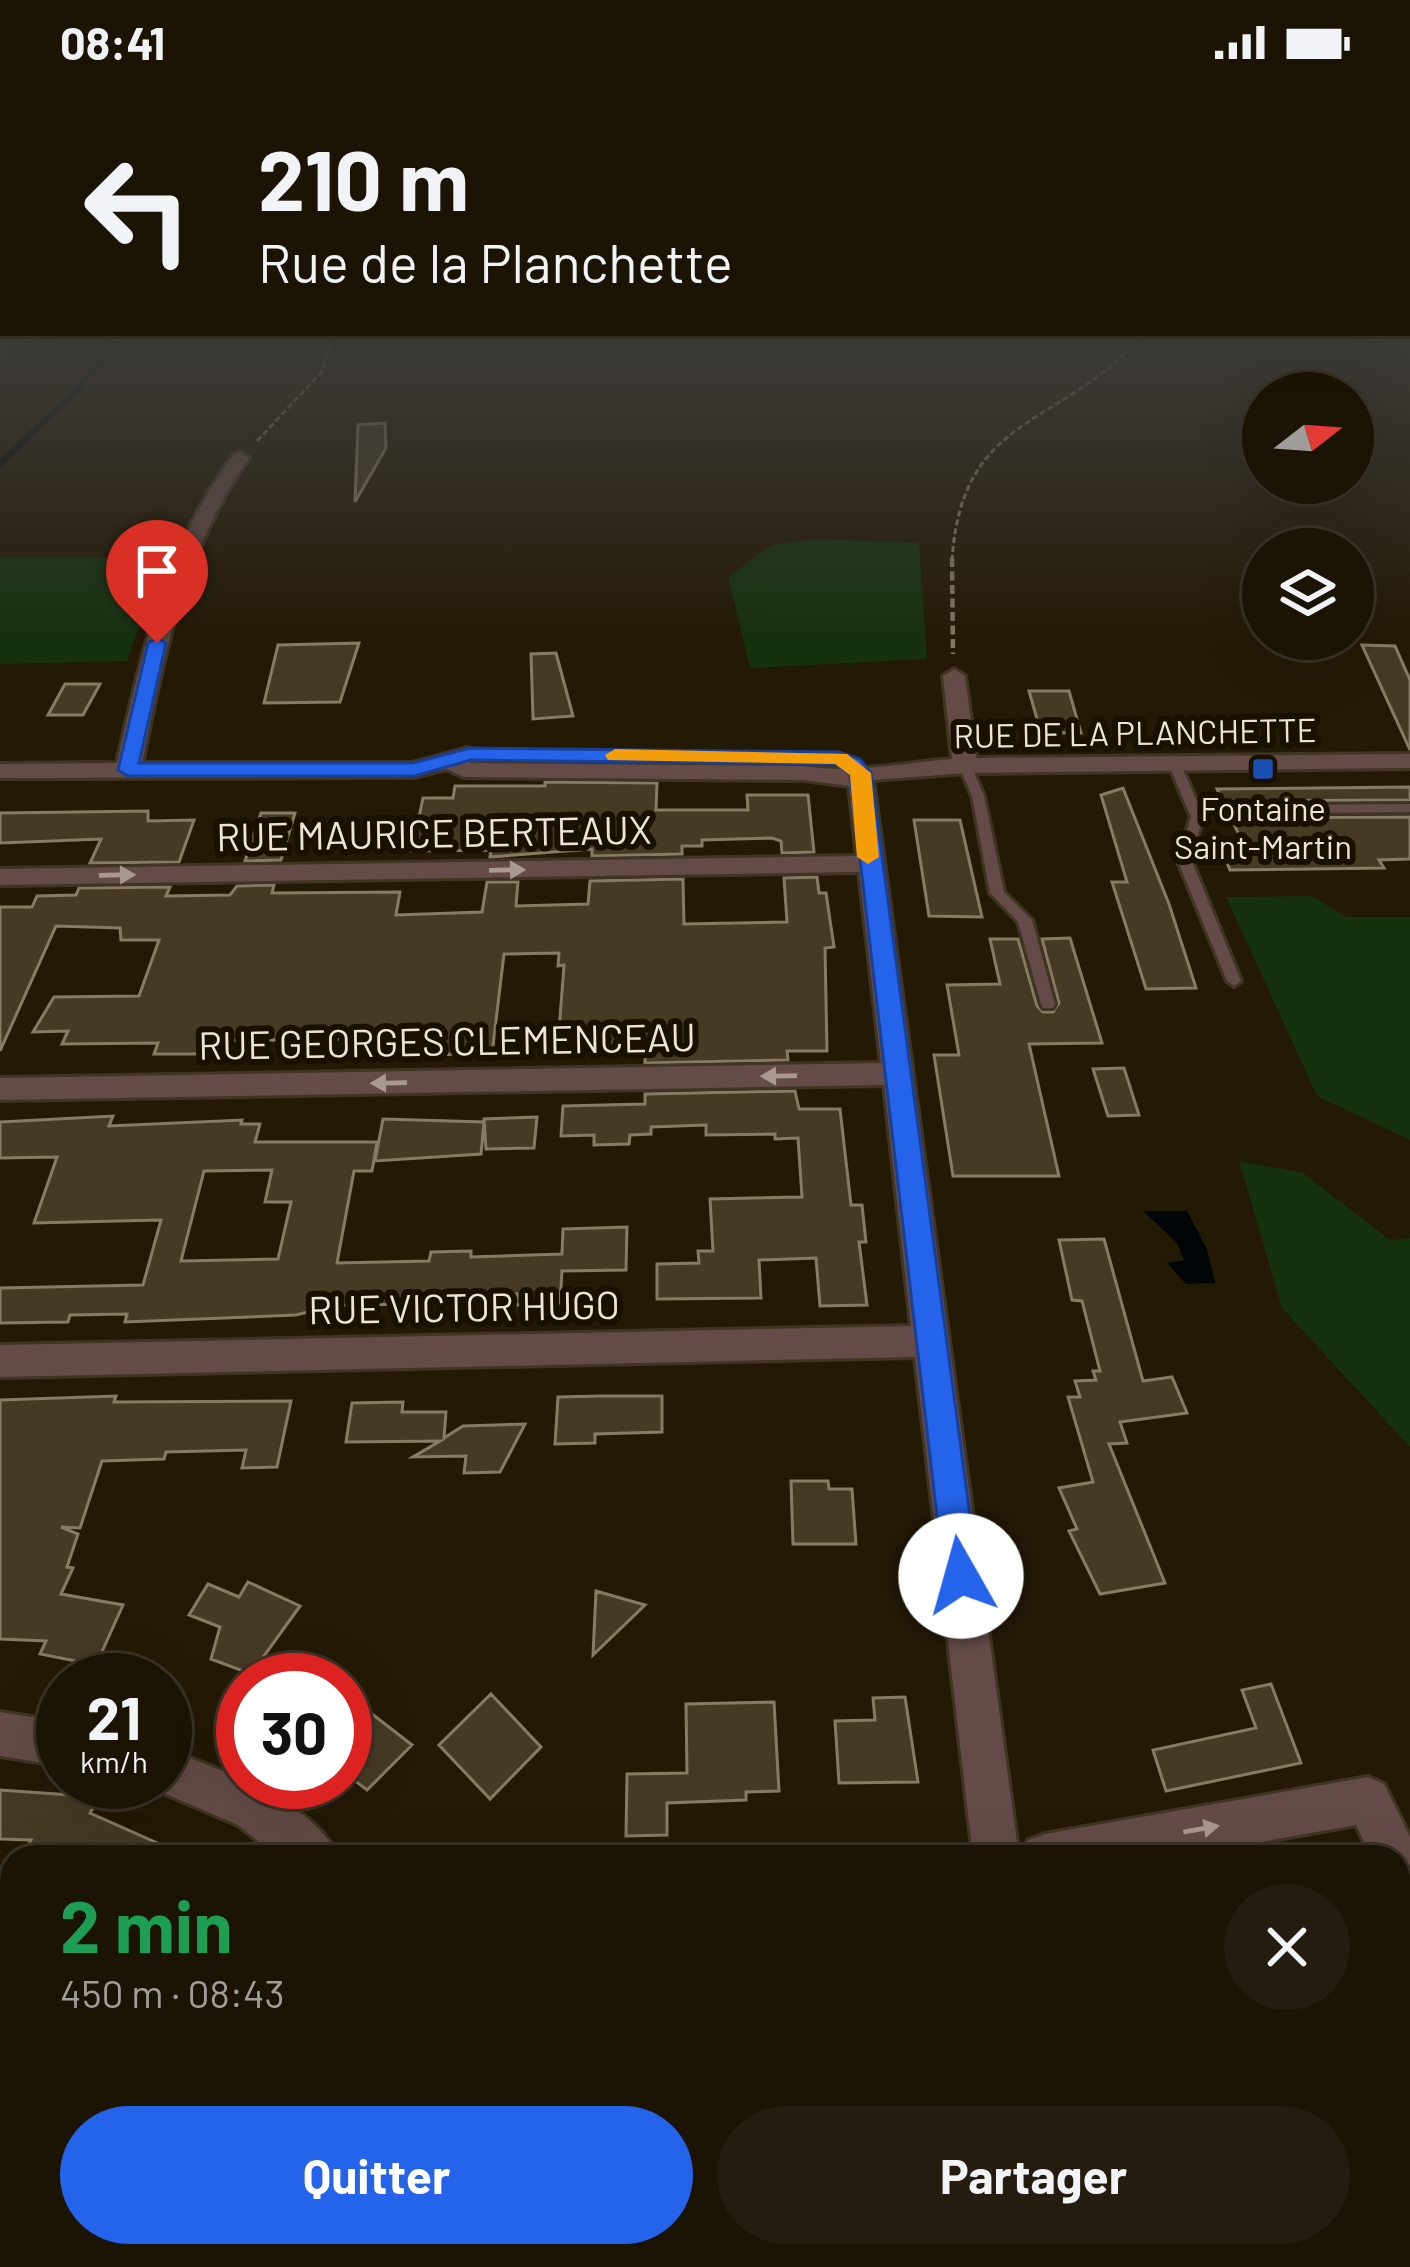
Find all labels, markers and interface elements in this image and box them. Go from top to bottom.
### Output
text: 08:41 [60,15,165,69]
text: 210 m [258,127,469,228]
icon: left [60,132,216,288]
text: Rue de la Planchette [258,229,733,294]
north arrow [1242,372,1374,504]
map controls [1242,372,1374,660]
pin [106,520,208,643]
button: layers [1242,528,1374,660]
icon: arrive [124,538,190,604]
street label: RUE DE LA PLANCHETTE [953,709,1317,755]
marker: Fontaine Saint-Martin [1250,756,1276,782]
place label: Fontaine Saint-Martin [1174,788,1352,866]
street label: RUE MAURICE BERTEAUX [216,805,652,859]
one-way arrow [489,860,527,879]
one-way arrow [99,866,137,885]
street label: RUE GEORGES CLEMENCEAU [198,1012,696,1068]
one-way arrow [759,1066,797,1085]
one-way arrow [369,1073,407,1092]
street label: RUE VICTOR HUGO [308,1280,620,1332]
position arrow [898,1513,1024,1639]
speed limit sign: 30 [216,1653,372,1809]
text: 21 [87,1680,141,1752]
text: km/h [80,1743,148,1779]
one-way arrow [1183,1820,1221,1838]
text: 2 min [60,1881,233,1967]
button: close [1224,1884,1350,2010]
text: 450 m · 08:43 [60,1969,285,2016]
button: Quitter [60,2106,693,2244]
button: Partager [717,2106,1350,2244]

